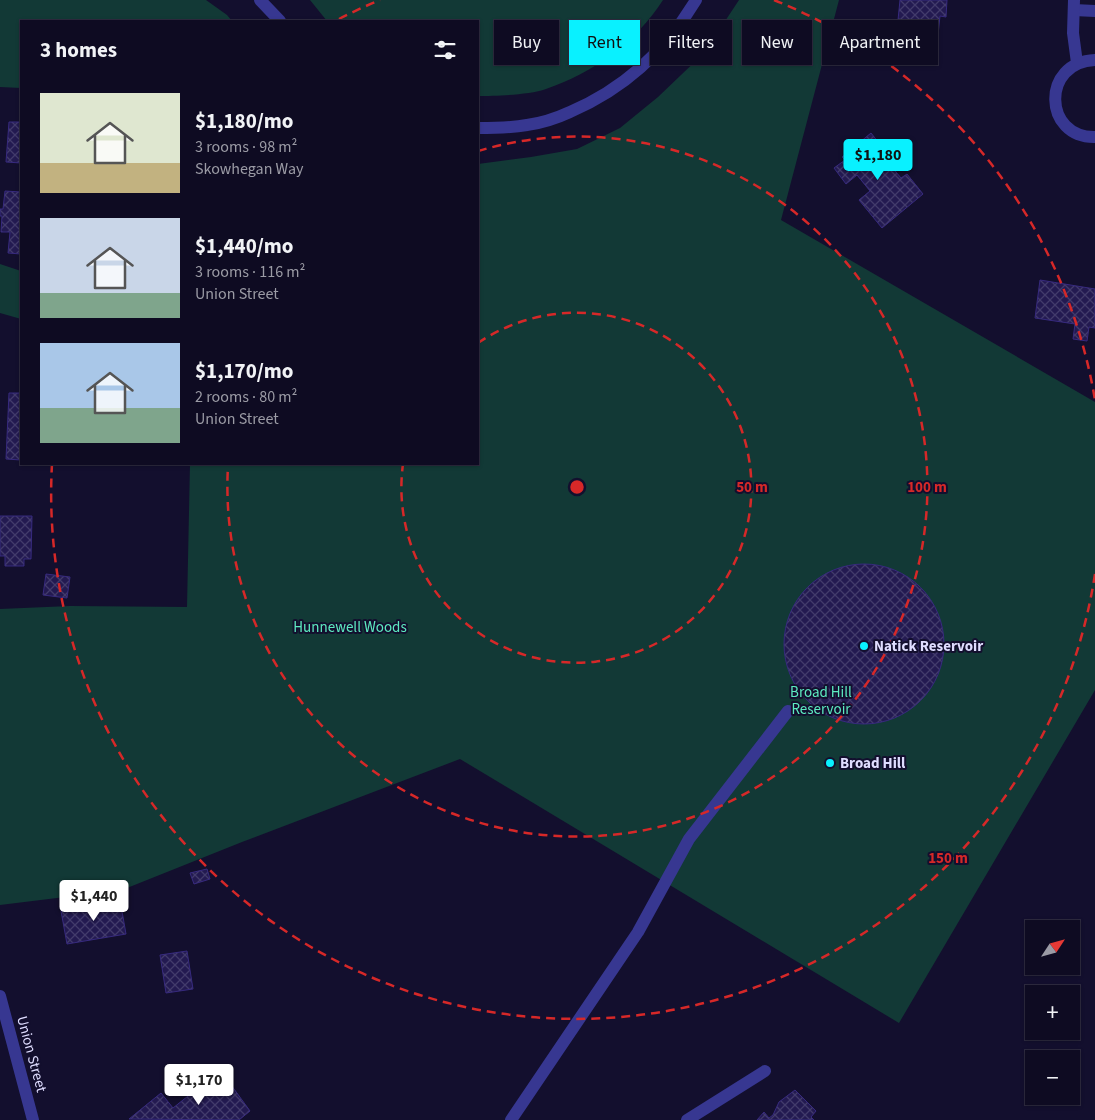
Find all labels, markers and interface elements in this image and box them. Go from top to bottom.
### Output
chip: Buy [494,20,559,65]
chip: Rent [569,20,640,65]
chip: Filters [650,20,732,65]
chip: New [742,20,812,65]
chip: Apartment [822,20,938,65]
text: 3 homes [40,35,117,65]
icon: filters [431,36,459,64]
text: $1,180/mo [195,106,294,136]
icon: home [80,113,140,173]
text: 3 rooms · 98 m² [195,136,297,158]
pin: $1,180 [837,138,919,181]
text: $1,180 [854,144,902,166]
text: Skowhegan Way [195,158,303,180]
text: $1,440/mo [195,231,294,261]
icon: home [80,238,140,298]
text: 3 rooms · 116 m² [195,261,305,283]
text: Union Street [195,283,279,305]
text: $1,170/mo [195,356,294,386]
icon: home [80,363,140,423]
text: 2 rooms · 80 m² [195,386,297,408]
text: Union Street [195,408,279,430]
text: 50 m [736,477,768,498]
text: 100 m [907,477,947,498]
centre of rings [568,478,586,496]
park label: Hunnewell Woods [293,617,407,638]
place label: Natick Reservoir [874,636,983,657]
marker: Natick Reservoir [858,640,870,652]
park label: Broad Hill Reservoir [790,682,852,720]
place label: Broad Hill [840,753,906,774]
marker: Broad Hill [824,757,836,769]
text: 150 m [928,848,968,869]
pin: $1,440 [53,880,135,922]
text: $1,440 [70,885,118,907]
north arrow [1025,920,1080,975]
map controls [1025,920,1080,1105]
button: + [1025,985,1080,1040]
street label: Union Street [11,1013,52,1095]
button: − [1025,1050,1080,1105]
pin: $1,170 [158,1064,240,1106]
text: $1,170 [175,1069,223,1091]

